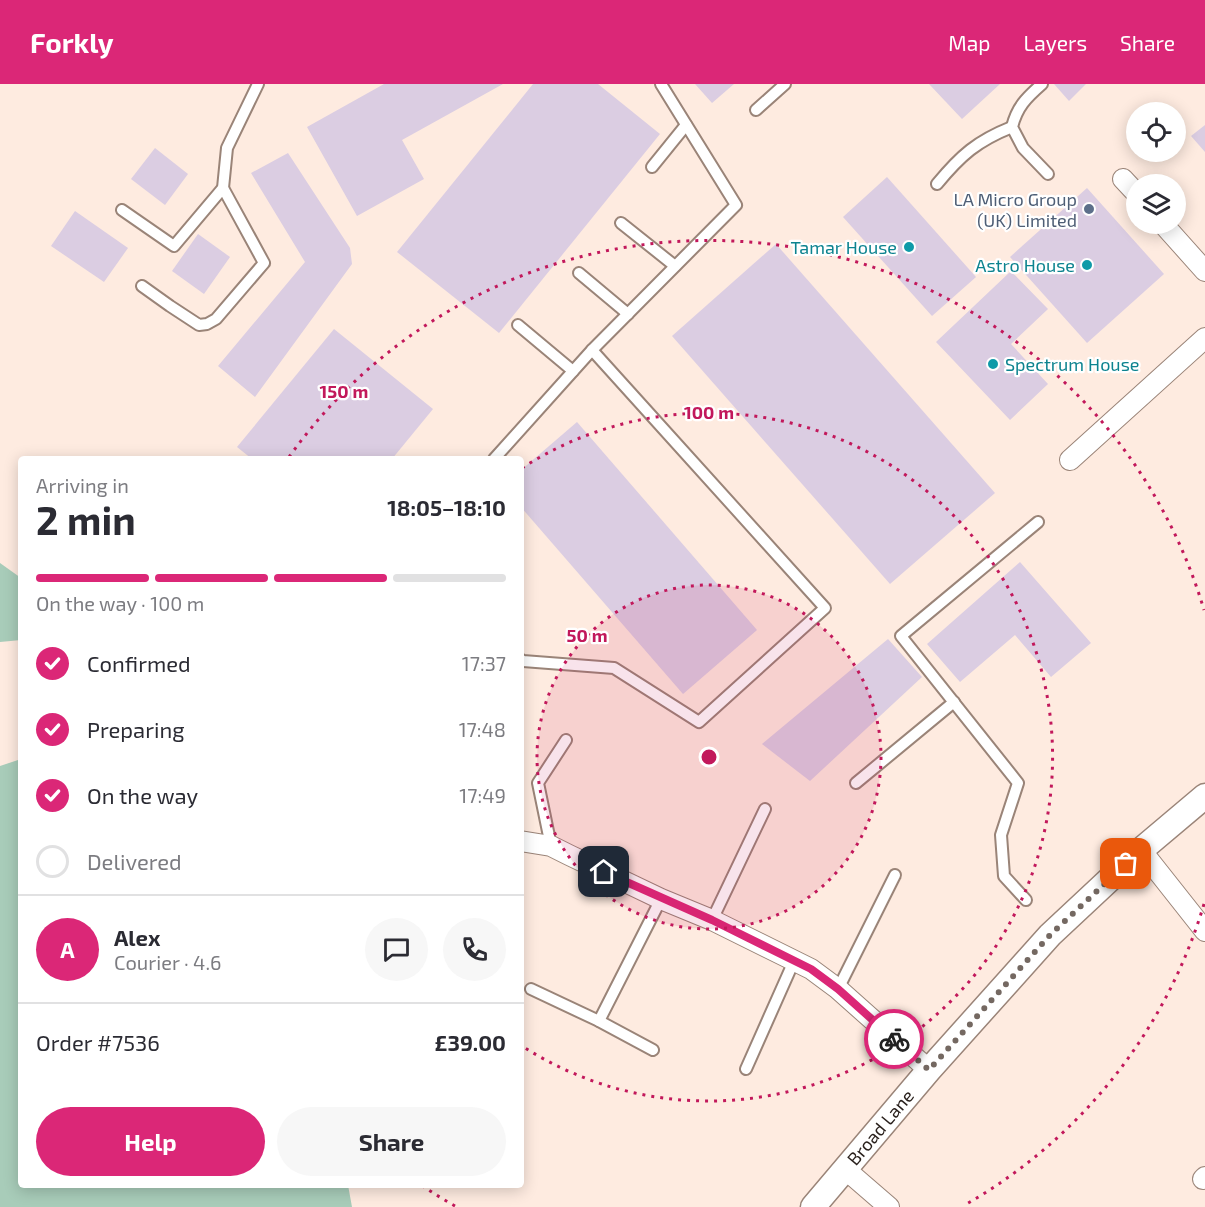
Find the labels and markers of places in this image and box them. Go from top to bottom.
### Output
place label: LA Micro Group (UK) Limited [953,188,1077,231]
marker: LA Micro Group (UK) Limited [1082,202,1096,216]
place label: Tamar House [791,236,897,258]
marker: Tamar House [902,240,916,254]
place label: Astro House [975,254,1075,276]
marker: Astro House [1080,258,1094,272]
place label: Spectrum House [1005,353,1139,375]
marker: Spectrum House [986,357,1000,371]
centre of rings [699,747,719,767]
pin [1100,838,1151,889]
pin [578,846,629,897]

